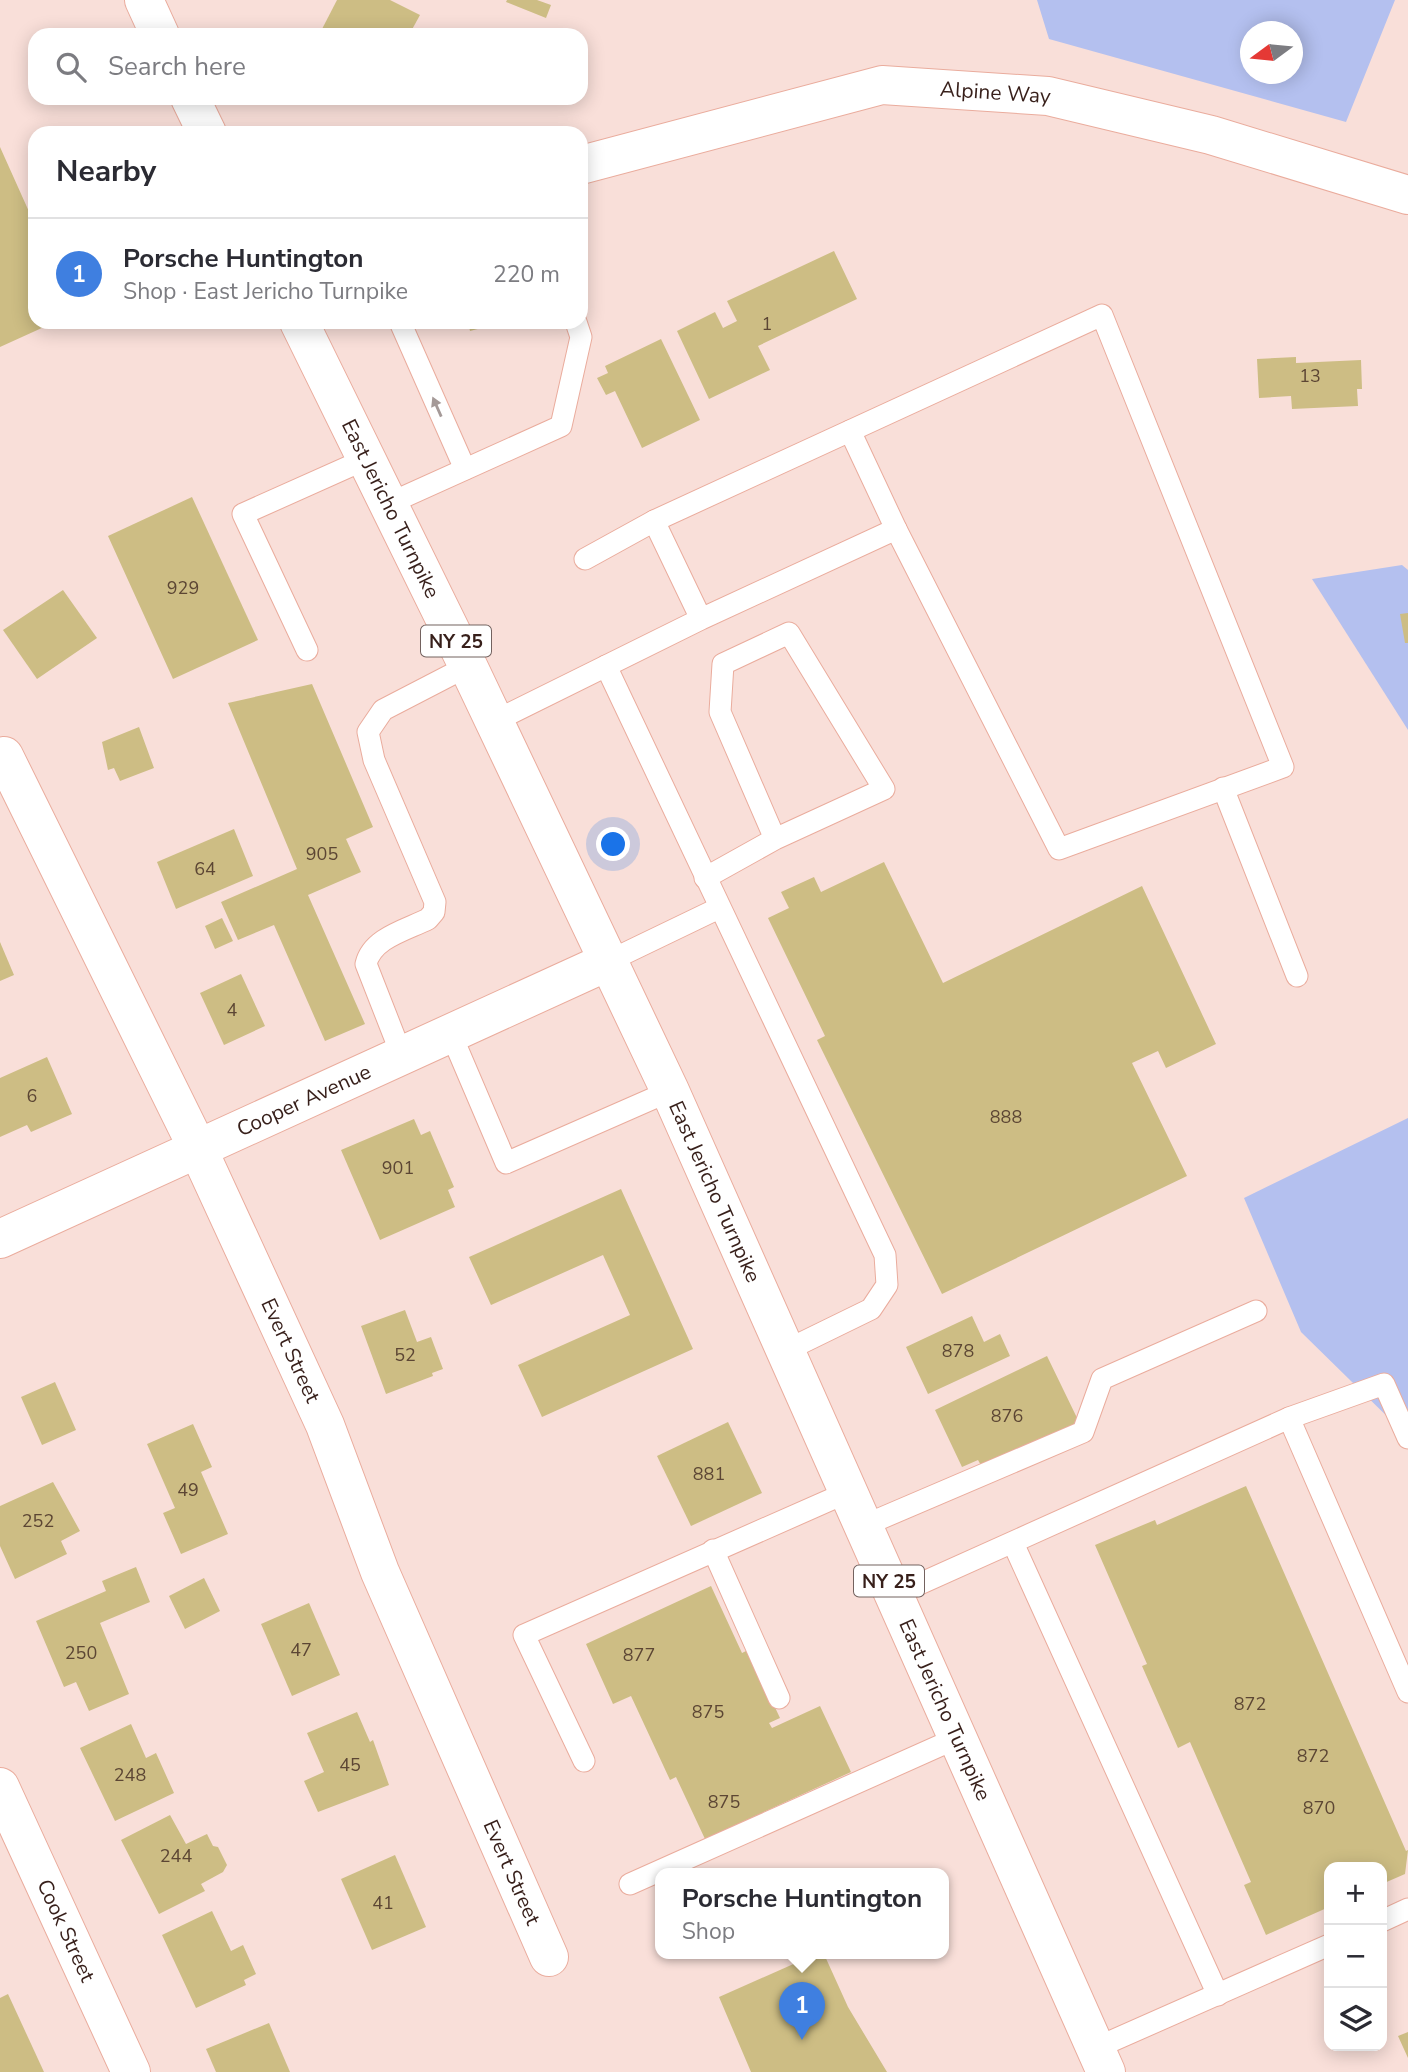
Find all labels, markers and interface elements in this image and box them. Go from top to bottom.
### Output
north arrow [1240,21,1303,84]
search box [28,28,588,105]
icon: search [52,48,90,86]
text: Search here [108,49,246,84]
street label: Alpine Way [939,75,1052,110]
text: Nearby [56,151,156,192]
text: Porsche Huntington [123,241,364,276]
text: 1 [72,259,86,290]
text: 220 m [493,259,560,290]
text: Shop · East Jericho Turnpike [123,276,408,307]
house number: 1 [762,312,772,336]
house number: 13 [1299,364,1321,388]
one-way arrow [431,396,442,417]
street label: East Jericho Turnpike [335,415,447,603]
house number: 929 [167,576,199,600]
road number: NY 25 [421,626,491,656]
your location [596,827,630,861]
house number: 905 [306,842,338,866]
house number: 64 [194,857,216,881]
house number: 4 [227,998,238,1022]
street label: Cooper Avenue [232,1058,375,1143]
house number: 6 [27,1084,37,1108]
street label: East Jericho Turnpike [662,1096,767,1287]
house number: 888 [990,1105,1022,1129]
house number: 901 [382,1156,414,1180]
street label: Evert Street [255,1294,327,1408]
house number: 878 [942,1339,974,1363]
house number: 52 [394,1343,416,1367]
house number: 876 [991,1404,1023,1428]
house number: 881 [693,1462,725,1486]
house number: 49 [177,1478,199,1502]
house number: 252 [22,1509,54,1533]
road number: NY 25 [854,1566,924,1596]
street label: East Jericho Turnpike [892,1615,998,1805]
house number: 47 [290,1638,312,1662]
house number: 250 [65,1641,97,1665]
house number: 877 [623,1643,655,1667]
house number: 872 [1234,1692,1266,1716]
house number: 875 [692,1700,724,1724]
house number: 872 [1297,1744,1329,1768]
house number: 45 [339,1753,361,1777]
house number: 248 [114,1763,146,1787]
house number: 875 [708,1790,740,1814]
house number: 870 [1303,1796,1335,1820]
street label: Evert Street [476,1815,547,1930]
house number: 244 [160,1844,192,1868]
map controls [1324,1862,1387,2051]
button: + [1324,1862,1387,1925]
popup [655,1868,949,1959]
street label: Cook Street [30,1875,102,1987]
text: Porsche Huntington [682,1881,922,1916]
house number: 41 [372,1891,394,1915]
text: Shop [682,1916,735,1947]
button: − [1324,1925,1387,1988]
pin: 1 [779,1982,825,2040]
button: layers [1324,1988,1387,2051]

